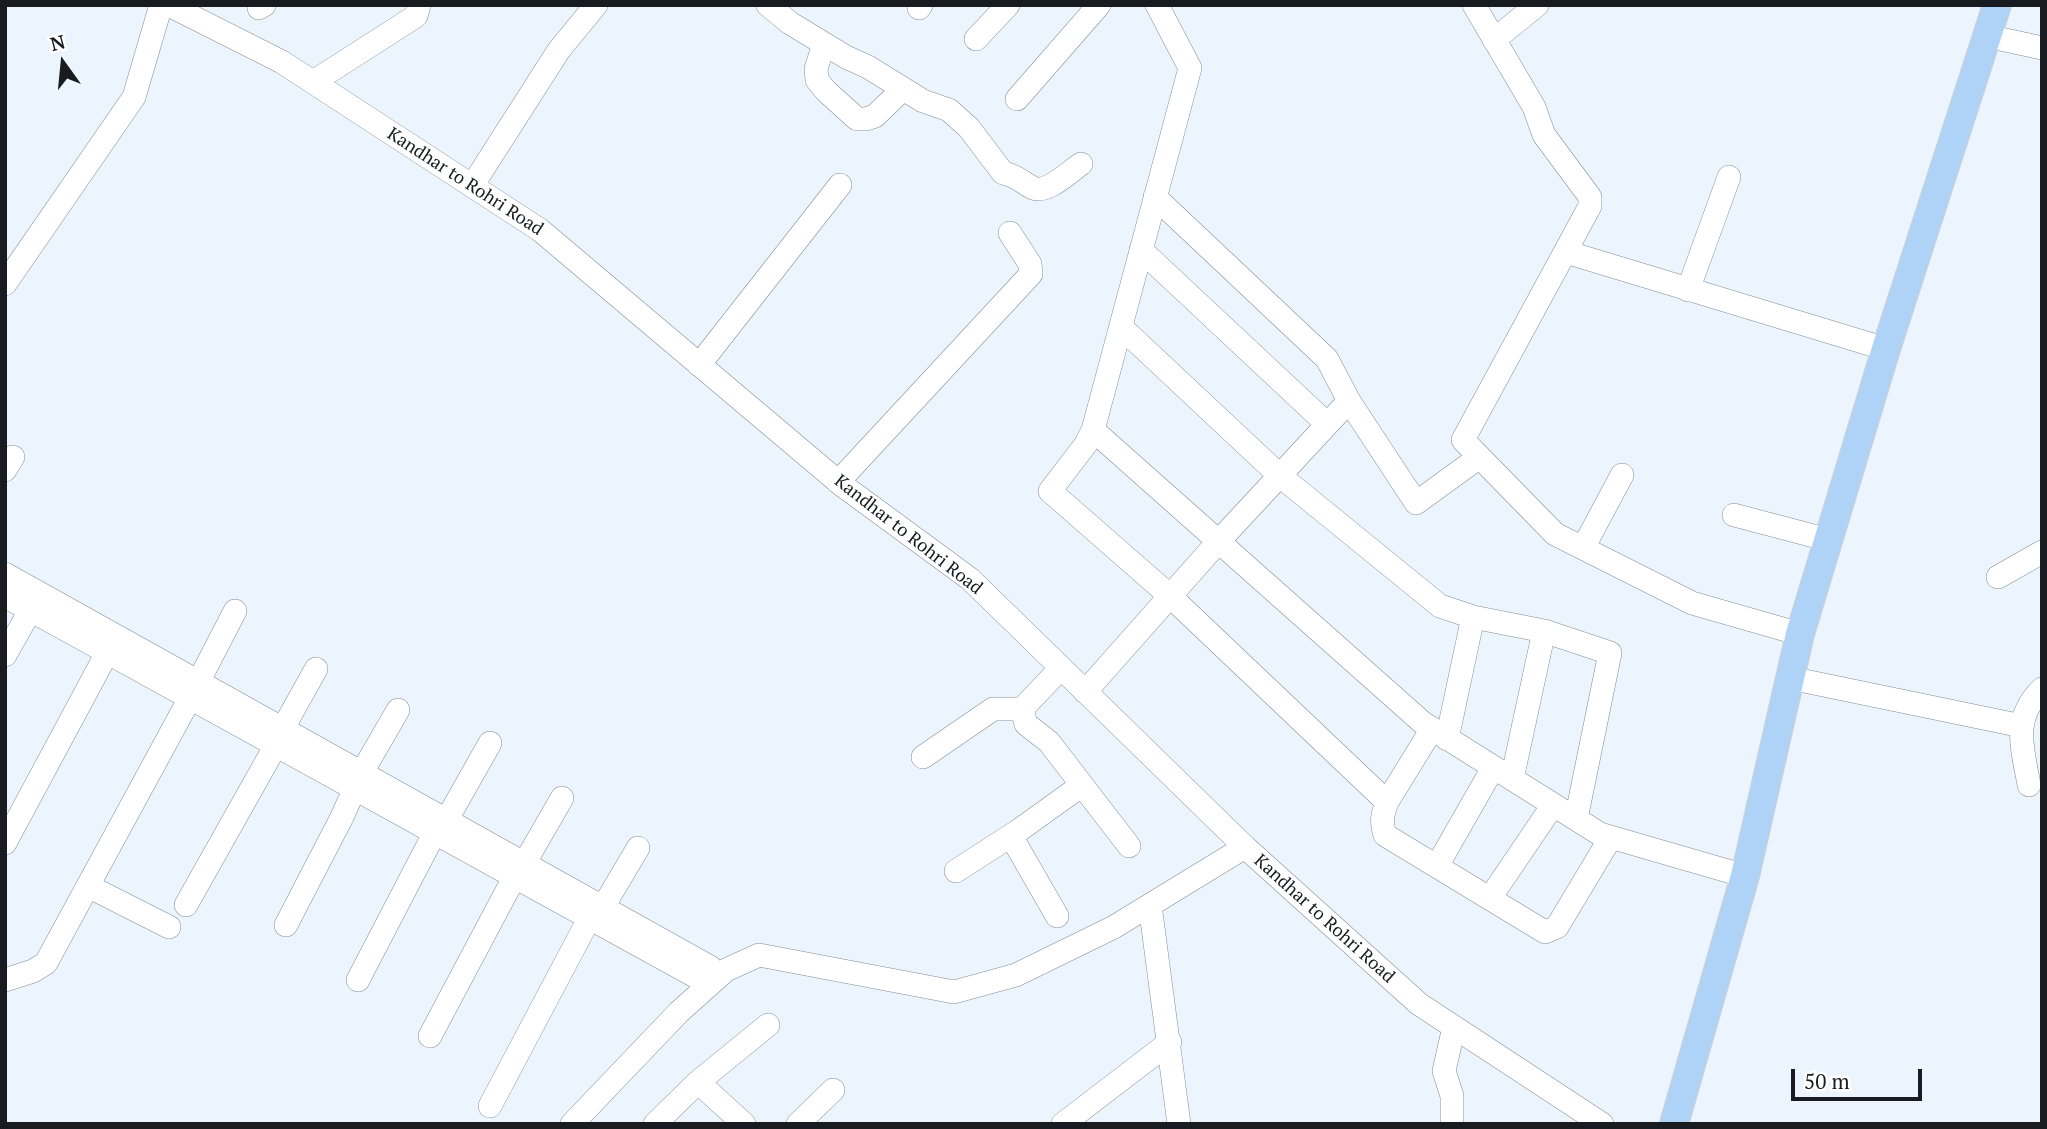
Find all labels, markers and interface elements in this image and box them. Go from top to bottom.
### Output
north arrow [28,28,98,98]
text: N [47,28,68,56]
street label: Kandhar to Rohri Road [383,123,547,241]
street label: Kandhar to Rohri Road [830,471,986,599]
street label: Kandhar to Rohri Road [1249,850,1399,988]
scale bar [1795,1056,1926,1100]
text: 50 m [1804,1067,1850,1095]

